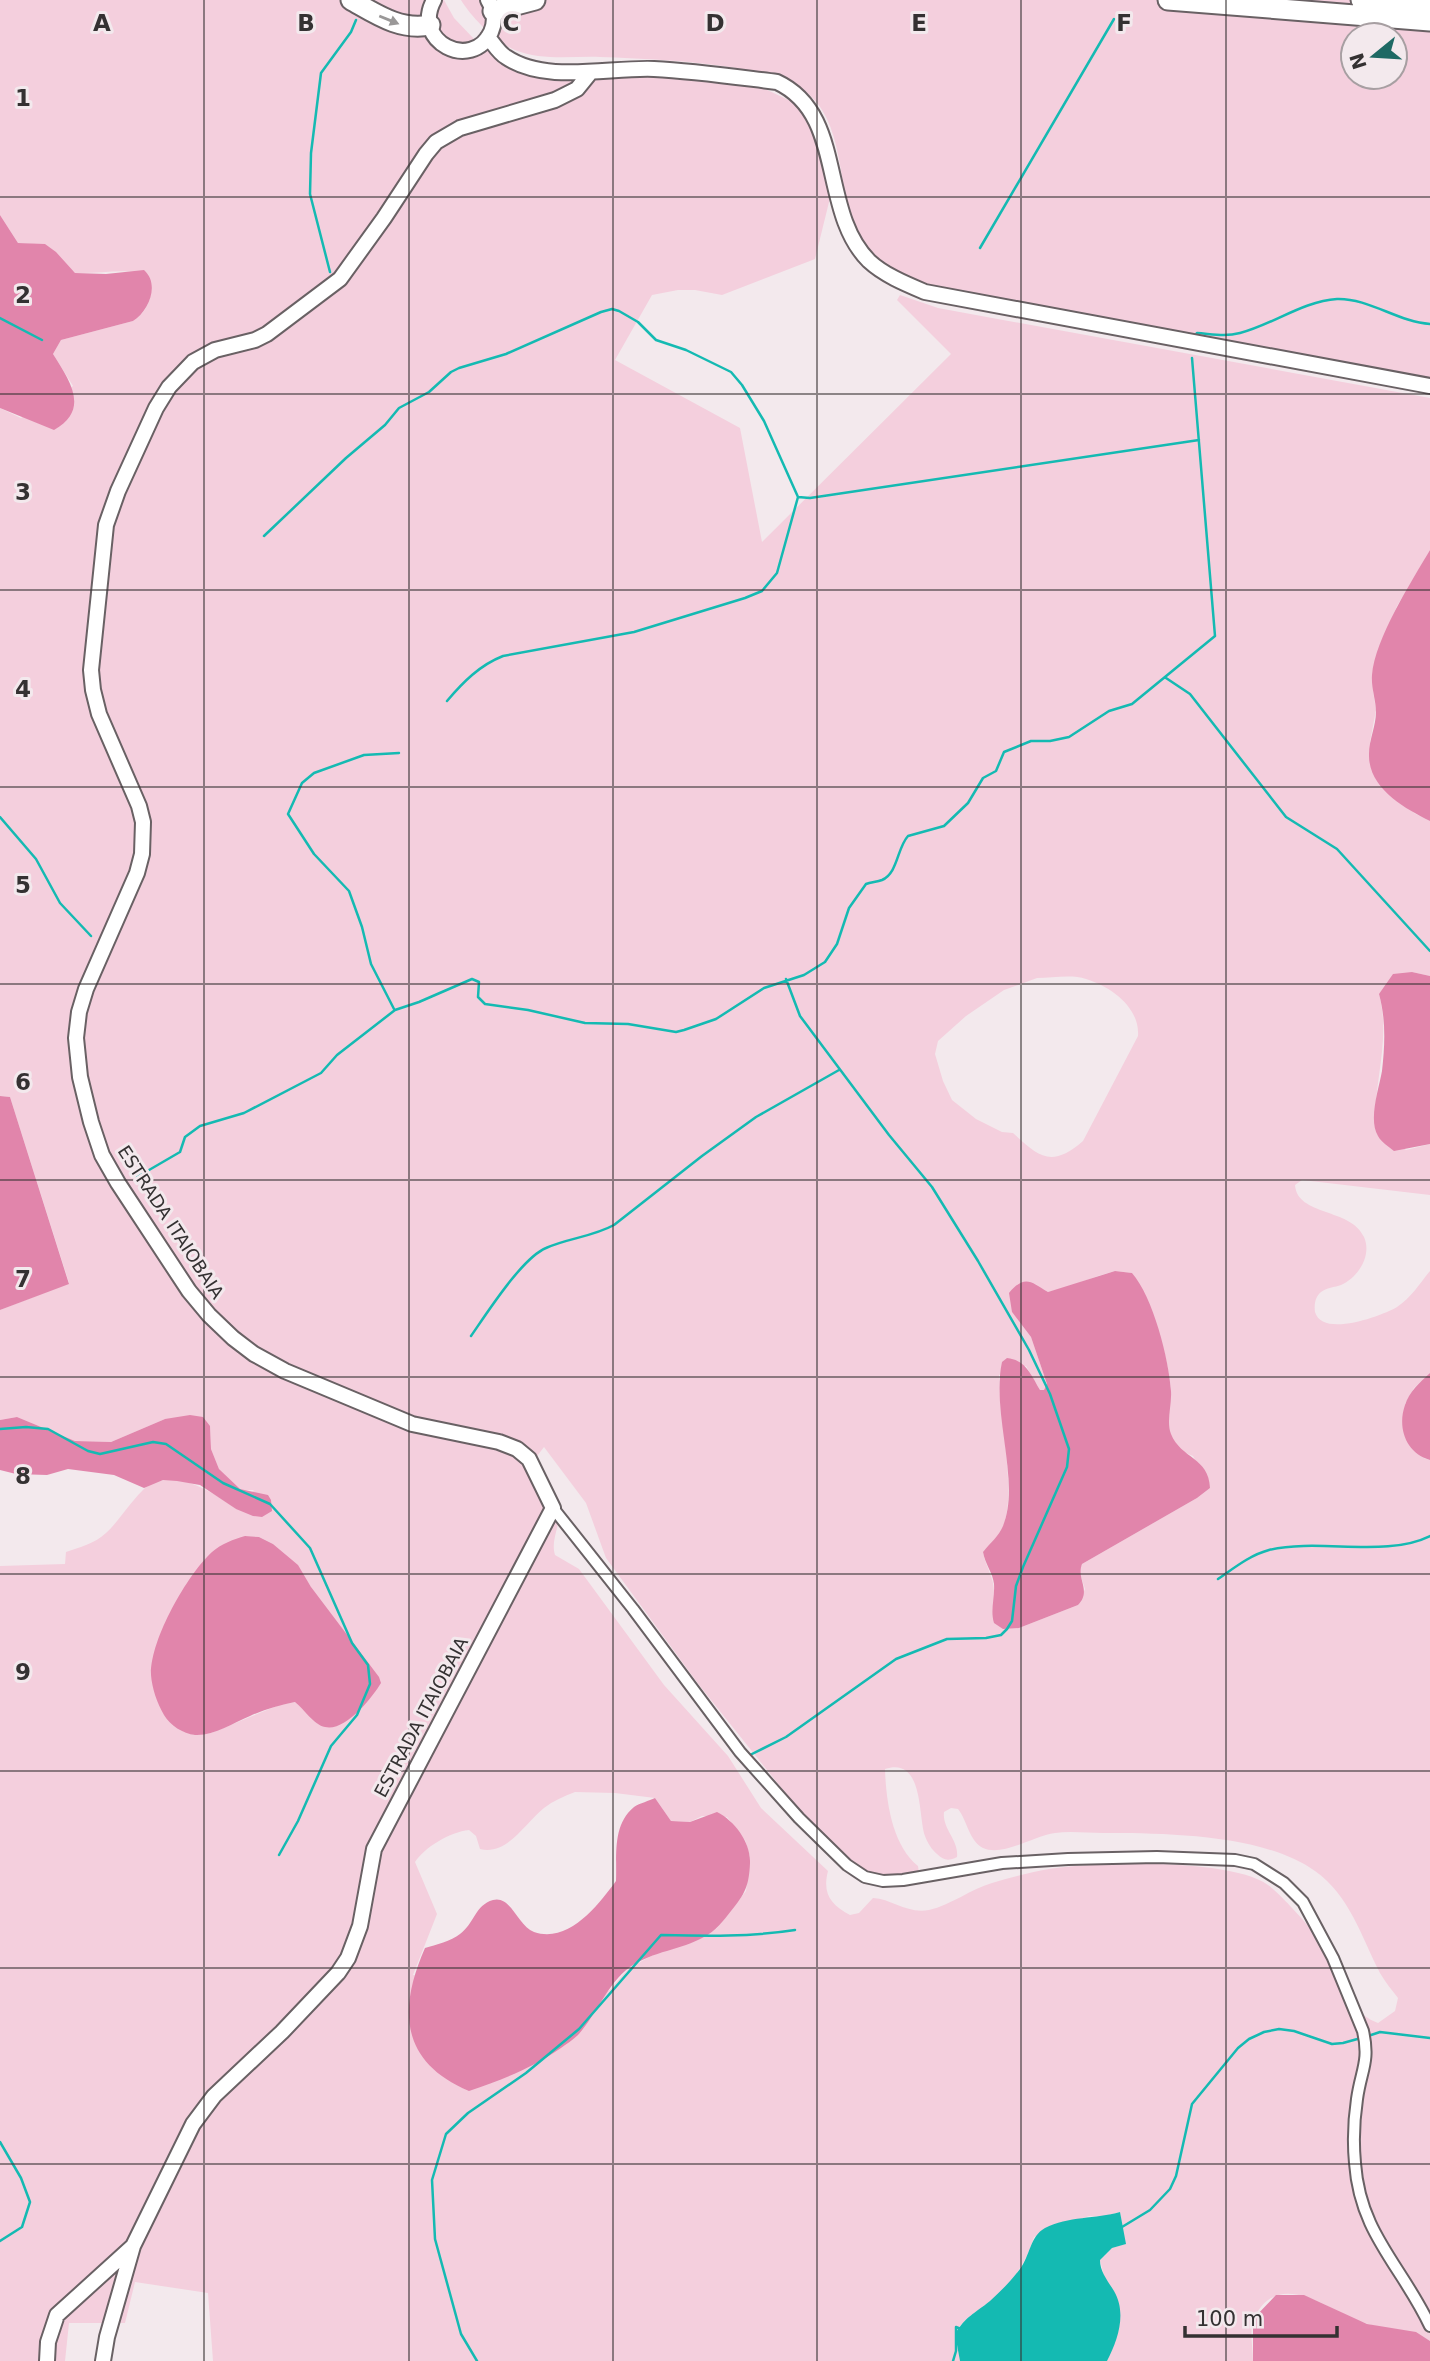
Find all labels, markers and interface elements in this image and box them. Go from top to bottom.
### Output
text: A [93,10,111,36]
text: B [297,10,315,36]
text: C [503,10,519,36]
text: D [705,10,725,36]
text: E [911,10,927,36]
text: F [1116,10,1132,36]
one-way arrow [379,14,400,25]
north arrow [1339,21,1409,91]
text: N [1345,50,1371,72]
text: 1 [15,85,31,111]
text: 2 [15,282,31,308]
text: 3 [15,479,31,505]
text: 4 [15,676,31,702]
text: 5 [15,872,31,898]
text: 6 [15,1069,31,1095]
street label: ESTRADA ITAIOBAIA [114,1141,229,1303]
text: 7 [15,1266,31,1292]
text: 8 [15,1463,31,1489]
street label: ESTRADA ITAIOBAIA [370,1633,472,1801]
text: 9 [15,1659,31,1685]
scale bar [1185,2294,1337,2338]
text: 100 m [1196,2307,1263,2331]

